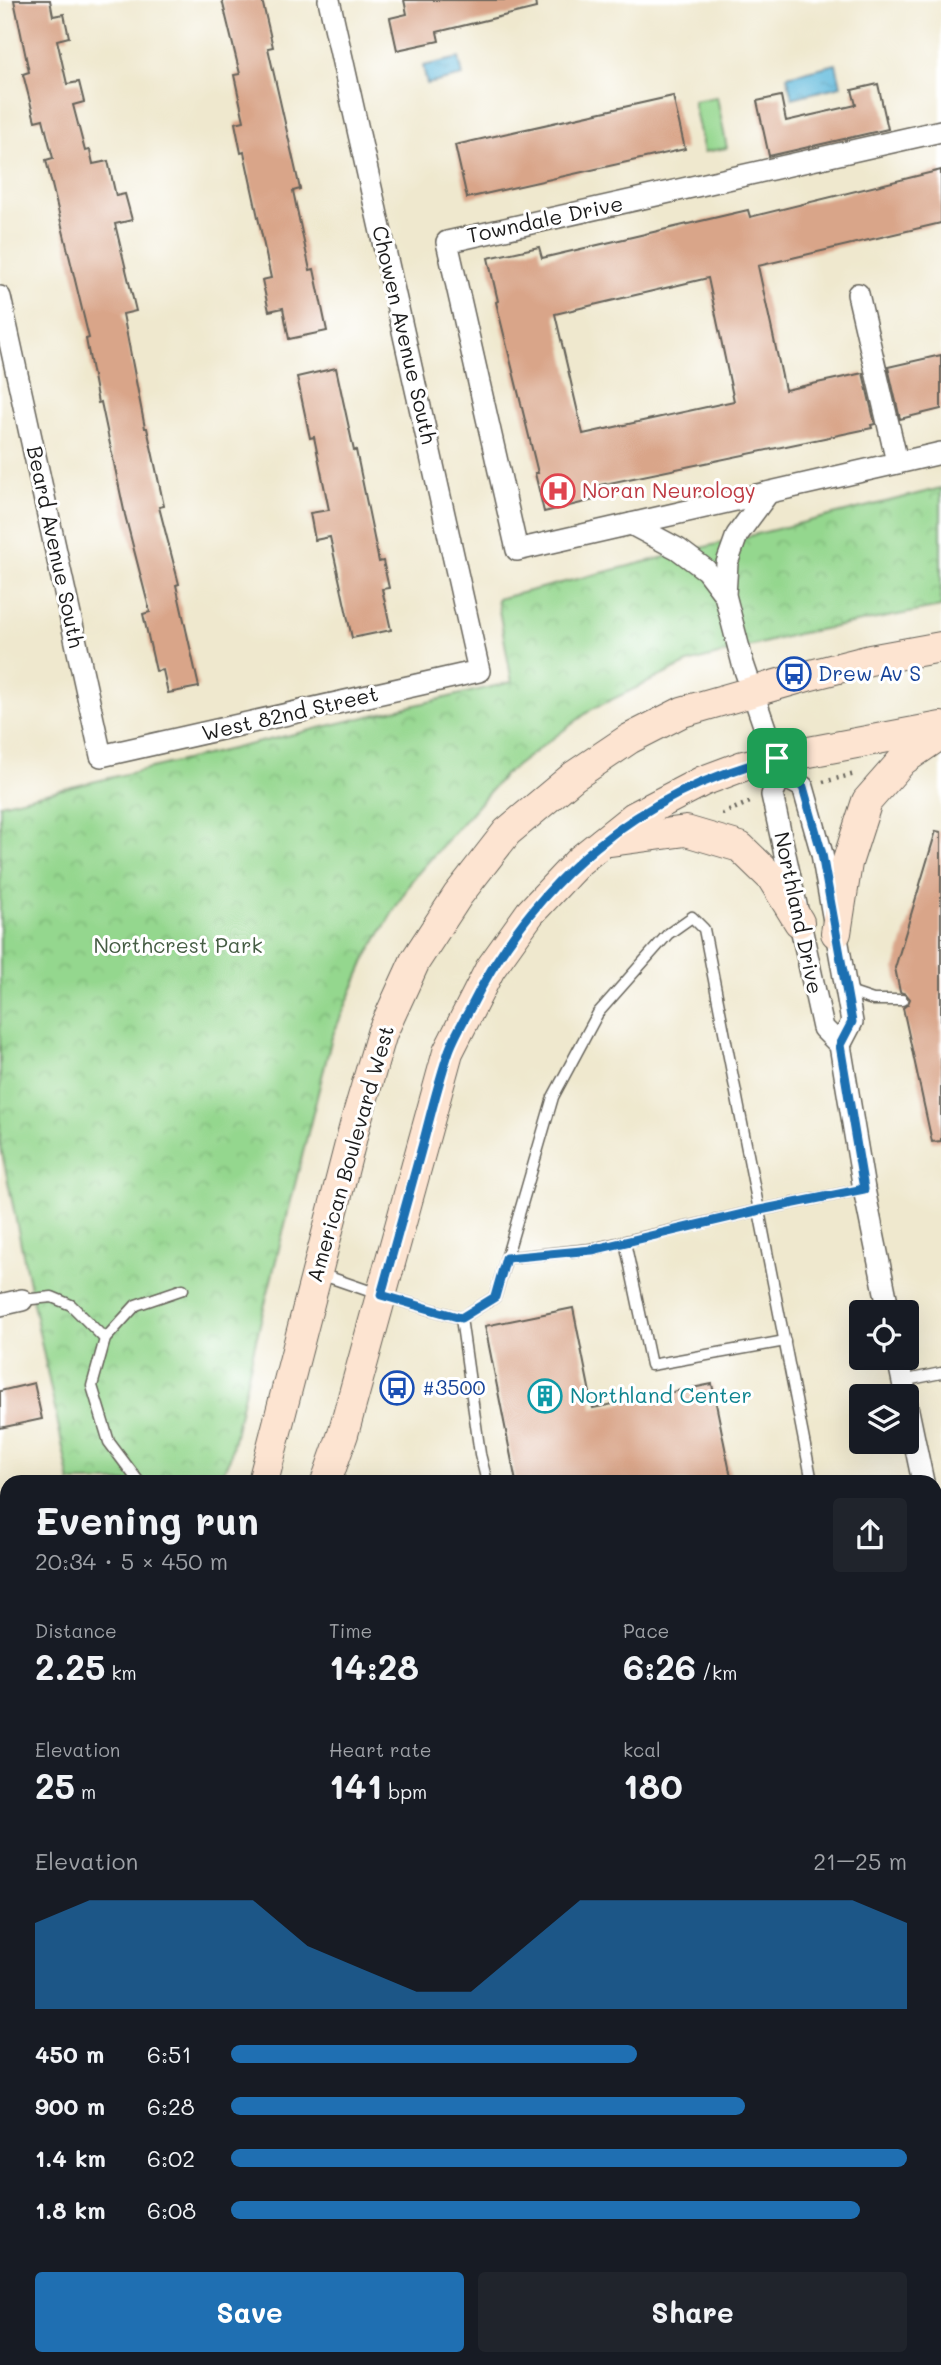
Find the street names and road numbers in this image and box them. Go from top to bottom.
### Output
street label: Towndale Drive [464,189,625,248]
street label: Chowen Avenue South [367,223,444,446]
street label: Beard Avenue South [22,443,91,650]
street label: West 82nd Street [199,679,381,746]
street label: Northland Drive [769,829,830,996]
street label: American Boulevard West [300,1022,399,1285]

